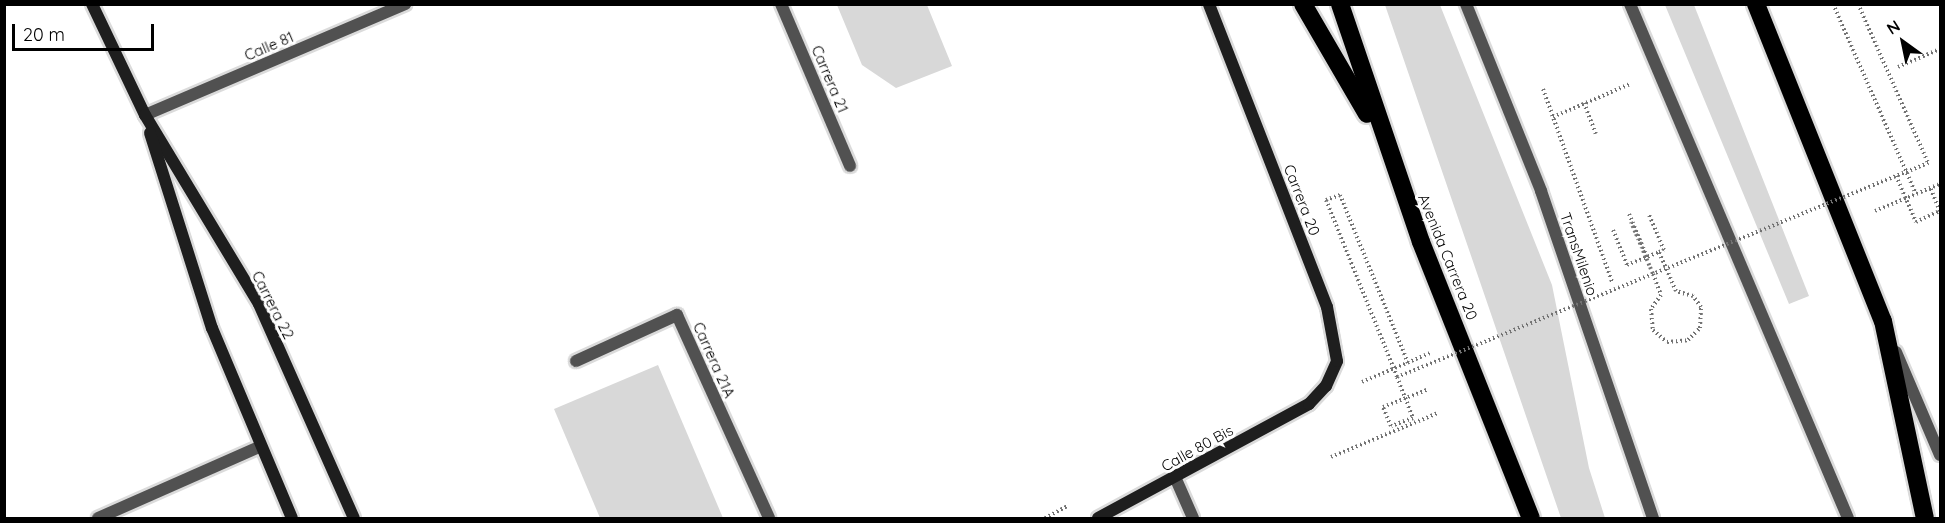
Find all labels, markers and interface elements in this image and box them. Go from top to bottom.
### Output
scale bar [15,12,158,50]
north arrow [1873,12,1933,72]
text: N [1883,15,1904,38]
text: 20 m [23,23,65,46]
street label: Calle 81 [242,28,296,64]
street label: Carrera 21 [808,43,852,115]
street label: Carrera 20 [1280,162,1324,238]
street label: Avenida Carrera 20 [1414,191,1482,323]
street label: TransMilenio [1556,210,1602,298]
street label: Carrera 22 [248,268,298,342]
street label: Carrera 21A [689,319,739,401]
street label: Calle 80 Bis [1158,421,1236,475]

